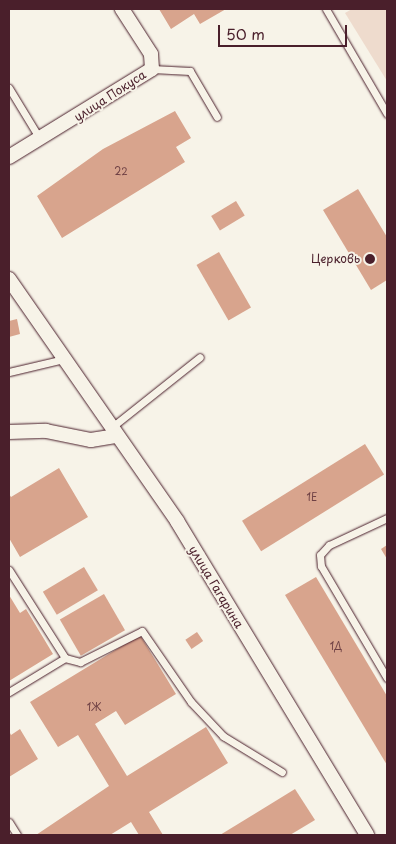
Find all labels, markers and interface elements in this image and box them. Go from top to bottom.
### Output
scale bar [221,15,350,47]
text: 50 m [226,22,265,45]
street label: улица Покуса [71,67,149,125]
house number: 22 [114,165,128,177]
place label: Церковь [311,252,360,266]
marker: Церковь [364,253,376,265]
house number: 1Е [307,491,317,503]
street label: улица Гагарина [186,543,246,631]
house number: 1Д [330,640,342,652]
house number: 1Ж [87,701,101,713]

